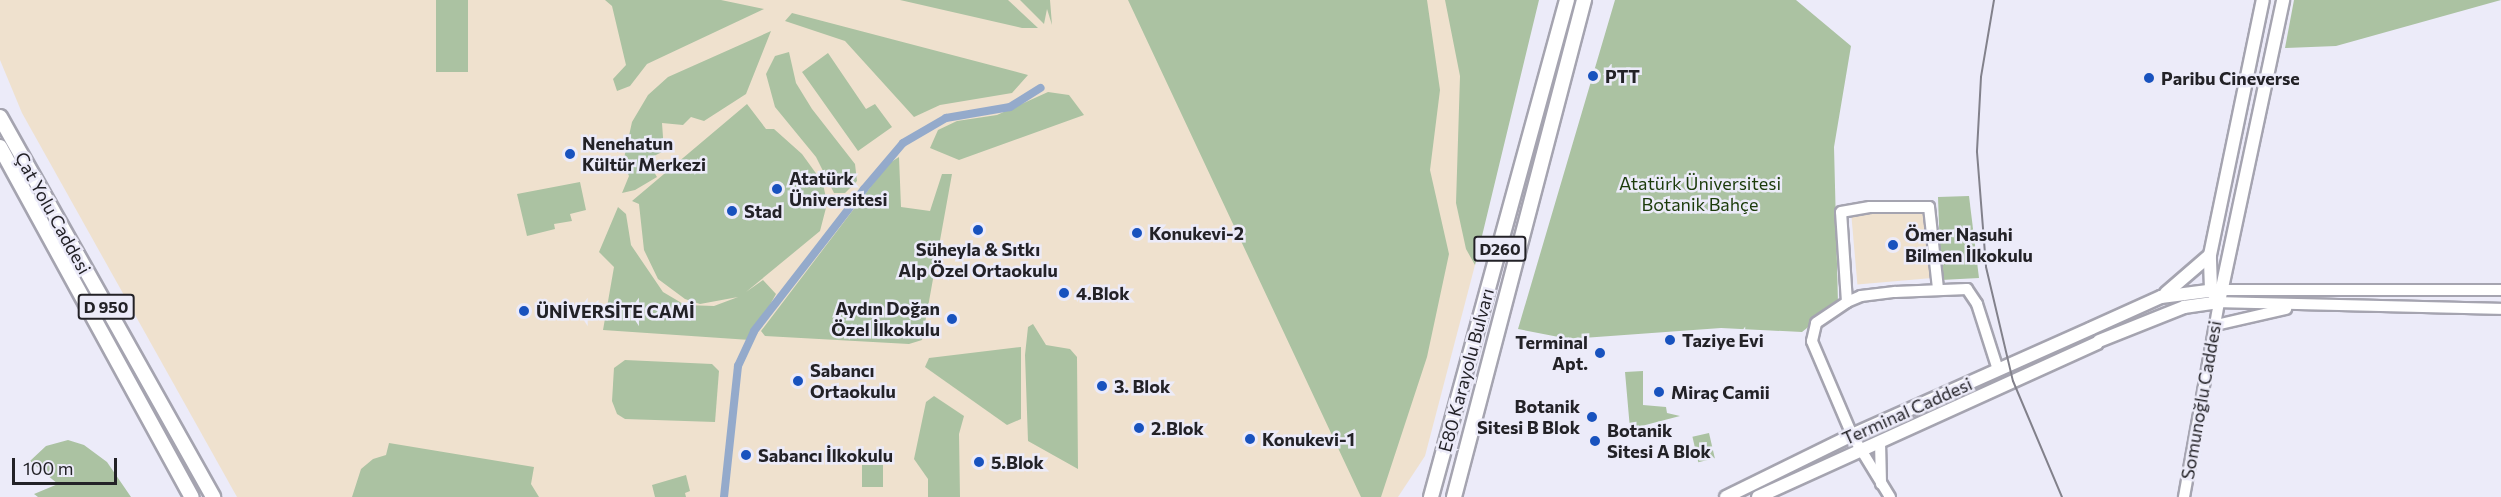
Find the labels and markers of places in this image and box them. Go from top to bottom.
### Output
place label: PTT [1605,65,1640,87]
place label: Paribu Cineverse [2161,67,2300,89]
marker: PTT [1586,69,1600,83]
marker: Paribu Cineverse [2142,71,2156,85]
place label: Nenehatun Kültür Merkezi [582,133,706,176]
marker: Nenehatun Kültür Merkezi [563,147,577,161]
place label: Atatürk Üniversitesi [789,168,887,210]
marker: Atatürk Üniversitesi [770,182,784,196]
place label: Stad [744,200,782,222]
marker: Stad [725,204,739,218]
place label: Konukevi-2 [1149,222,1244,244]
marker: Süheyla & Sıtkı Alp Özel Ortaokulu [971,223,985,237]
place label: Ömer Nasuhi Bilmen İlkokulu [1905,224,2033,266]
marker: Konukevi-2 [1130,226,1144,240]
marker: Ömer Nasuhi Bilmen İlkokulu [1886,238,1900,252]
place label: Süheyla & Sıtkı Alp Özel Ortaokulu [898,239,1058,282]
place label: 4.Blok [1076,282,1130,304]
marker: 4.Blok [1057,286,1071,300]
place label: Aydın Doğan Özel İlkokulu [831,298,940,340]
place label: ÜNİVERSİTE CAMİ [536,300,695,322]
marker: ÜNİVERSİTE CAMİ [517,304,531,318]
marker: Aydın Doğan Özel İlkokulu [945,312,959,326]
place label: Taziye Evi [1682,329,1764,351]
place label: Terminal Apt. [1515,332,1588,374]
marker: Taziye Evi [1663,333,1677,347]
marker: Terminal Apt. [1593,346,1607,360]
place label: Sabancı Ortaokulu [810,360,896,403]
marker: Sabancı Ortaokulu [791,374,805,388]
place label: 3. Blok [1114,375,1170,397]
marker: 3. Blok [1095,379,1109,393]
place label: Miraç Camii [1671,381,1770,403]
marker: Miraç Camii [1652,385,1666,399]
place label: Botanik Sitesi B Blok [1477,396,1580,438]
marker: Botanik Sitesi B Blok [1585,410,1599,424]
place label: 2.Blok [1151,417,1204,439]
place label: Botanik Sitesi A Blok [1607,420,1711,462]
marker: 2.Blok [1132,421,1146,435]
place label: Konukevi-1 [1262,428,1355,450]
marker: Konukevi-1 [1243,432,1257,446]
marker: Botanik Sitesi A Blok [1588,434,1602,448]
place label: Sabancı İlkokulu [758,444,893,466]
marker: Sabancı İlkokulu [739,448,753,462]
place label: 5.Blok [991,451,1044,473]
marker: 5.Blok [972,455,986,469]

